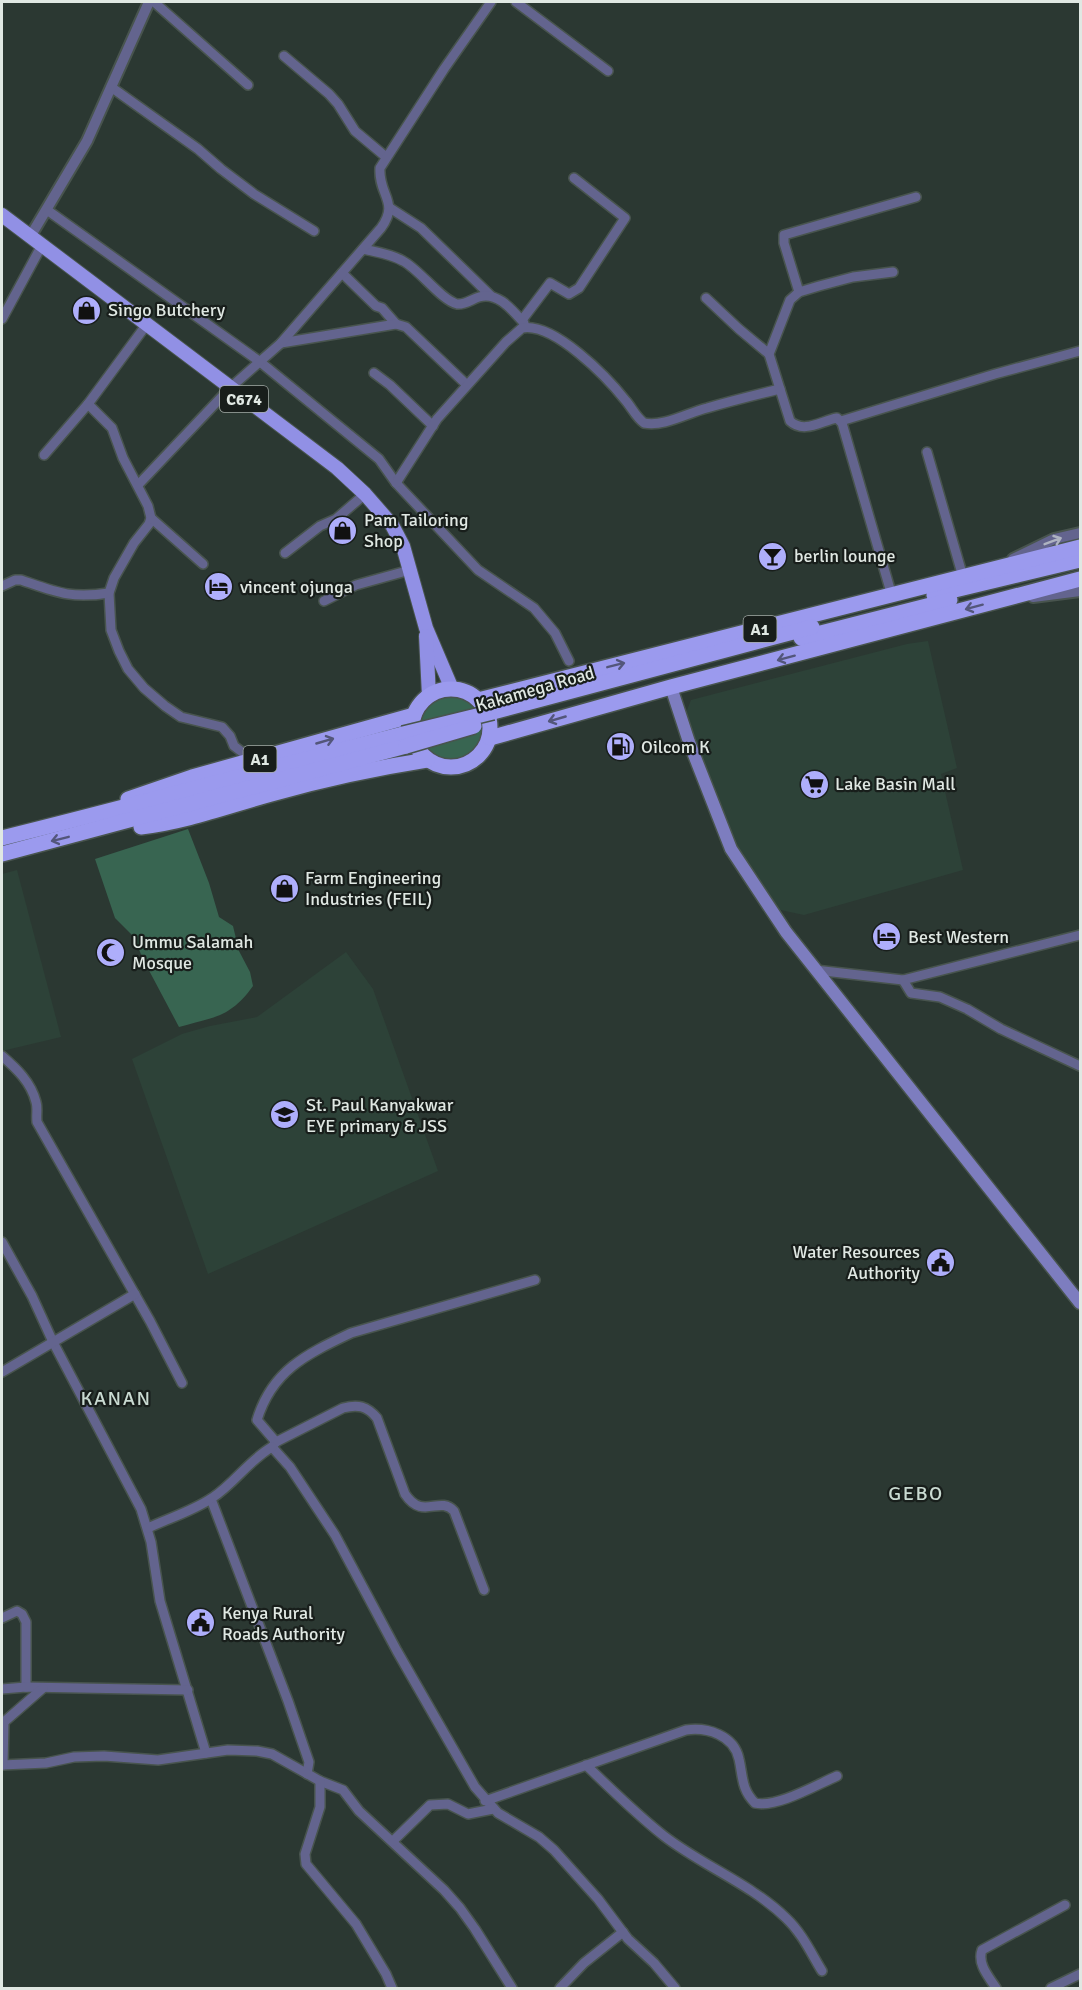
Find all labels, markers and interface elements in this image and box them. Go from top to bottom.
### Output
shop icon: Singo Butchery [71,294,103,326]
place label: Singo Butchery [108,299,226,321]
road number: C674 [220,386,268,412]
place label: Pam Tailoring Shop [364,509,468,552]
shop icon: Pam Tailoring Shop [327,514,359,546]
one-way arrow [1043,534,1062,545]
bar icon: berlin lounge [757,540,789,572]
place label: berlin lounge [794,545,896,567]
hotel icon: vincent ojunga [203,571,235,603]
place label: vincent ojunga [240,576,353,598]
one-way arrow [965,602,984,613]
road number: A1 [744,616,777,642]
one-way arrow [777,652,796,664]
one-way arrow [606,659,625,671]
street label: Kakamega Road [473,662,597,716]
one-way arrow [548,714,567,725]
fuel station icon: Oilcom K [604,731,636,763]
one-way arrow [315,735,334,746]
place label: Oilcom K [641,736,710,758]
road number: A1 [244,746,276,772]
supermarket icon: Lake Basin Mall [798,768,830,800]
place label: Lake Basin Mall [835,773,956,795]
one-way arrow [51,833,70,845]
place label: Farm Engineering Industries (FEIL) [305,867,441,910]
shop icon: Farm Engineering Industries (FEIL) [268,872,300,904]
hotel icon: Best Western [871,921,903,953]
place label: Best Western [908,926,1009,948]
place label: Ummu Salamah Mosque [132,931,253,974]
mosque icon: Ummu Salamah Mosque [95,936,127,968]
place label: St. Paul Kanyakwar EYE primary & JSS [306,1094,454,1137]
school or university icon: St. Paul Kanyakwar EYE primary & JSS [269,1099,301,1131]
place label: Water Resources Authority [792,1241,921,1284]
public building icon: Water Resources Authority [925,1246,957,1278]
district label: KANAN [80,1386,152,1411]
district label: GEBO [888,1481,944,1506]
place label: Kenya Rural Roads Authority [222,1602,346,1645]
public building icon: Kenya Rural Roads Authority [185,1607,217,1639]

